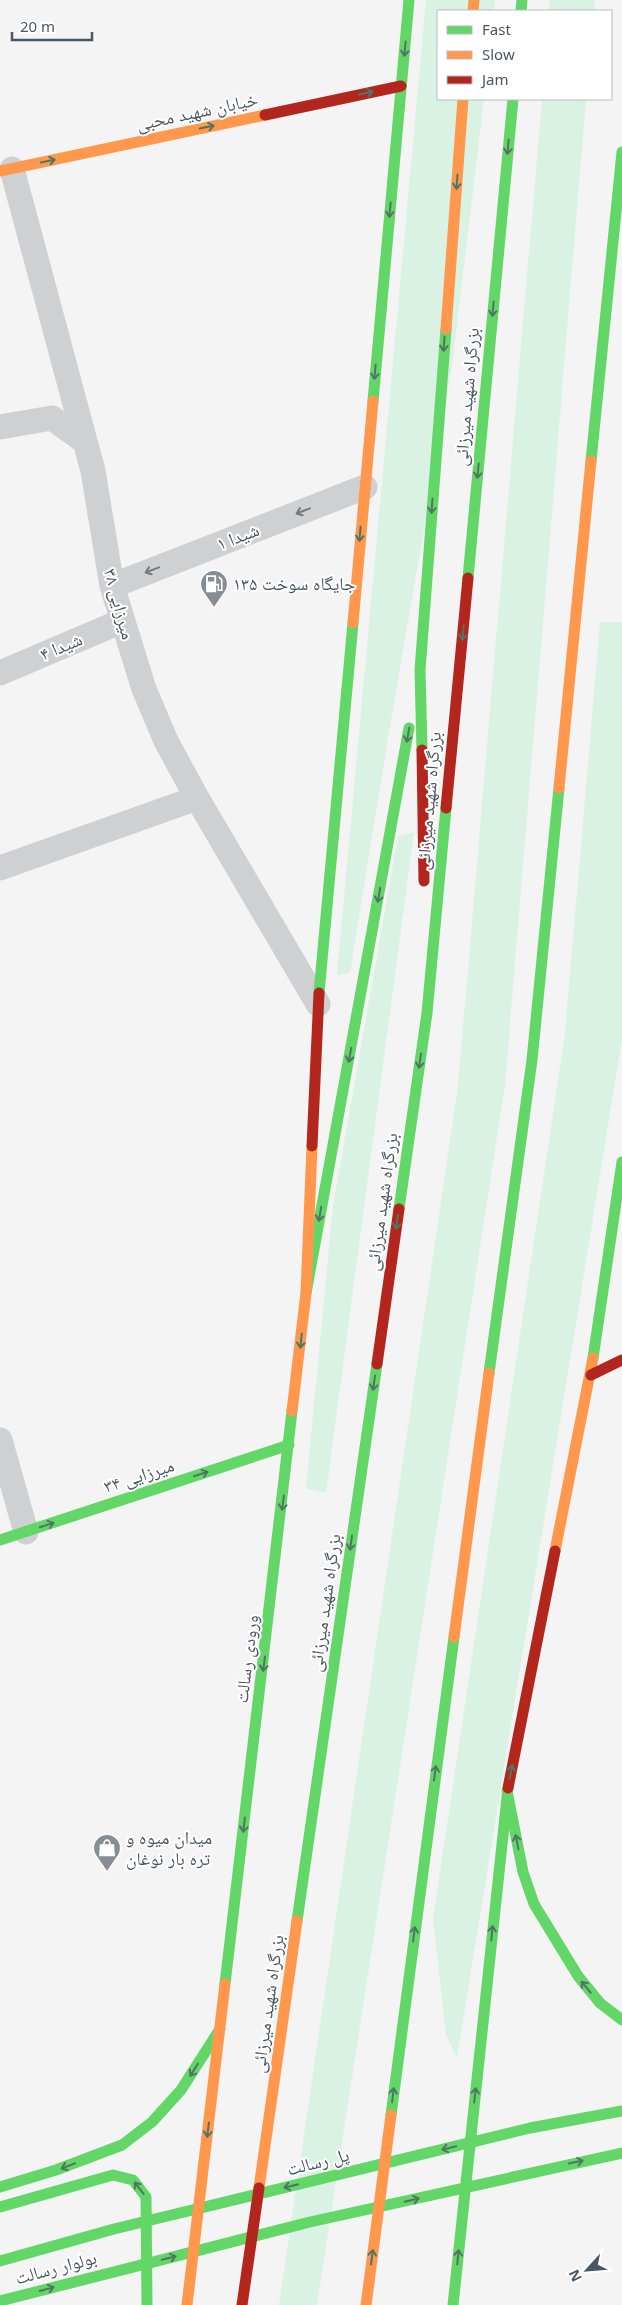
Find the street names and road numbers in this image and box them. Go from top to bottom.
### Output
street label: خیابان شهید محبی [134,86,260,136]
street label: بزرگراه شهید میرزائی [448,327,484,467]
street label: شیدا ۱ [213,517,262,555]
street label: میرزایی ۳۸ [99,566,141,642]
street label: شیدا ۴ [36,626,86,666]
street label: بزرگراه شهید میرزائی [410,731,446,871]
street label: بزرگراه شهید میرزائی [359,1131,403,1272]
street label: میرزایی ۳۴ [100,1452,177,1498]
street label: بزرگراه شهید میرزائی [302,1532,346,1673]
street label: ورودی رسالت [229,1613,263,1704]
street label: بزرگراه شهید میرزائی [245,1933,289,2074]
street label: پل رسالت [284,2142,351,2180]
street label: بولوار رسالت [12,2245,99,2289]

